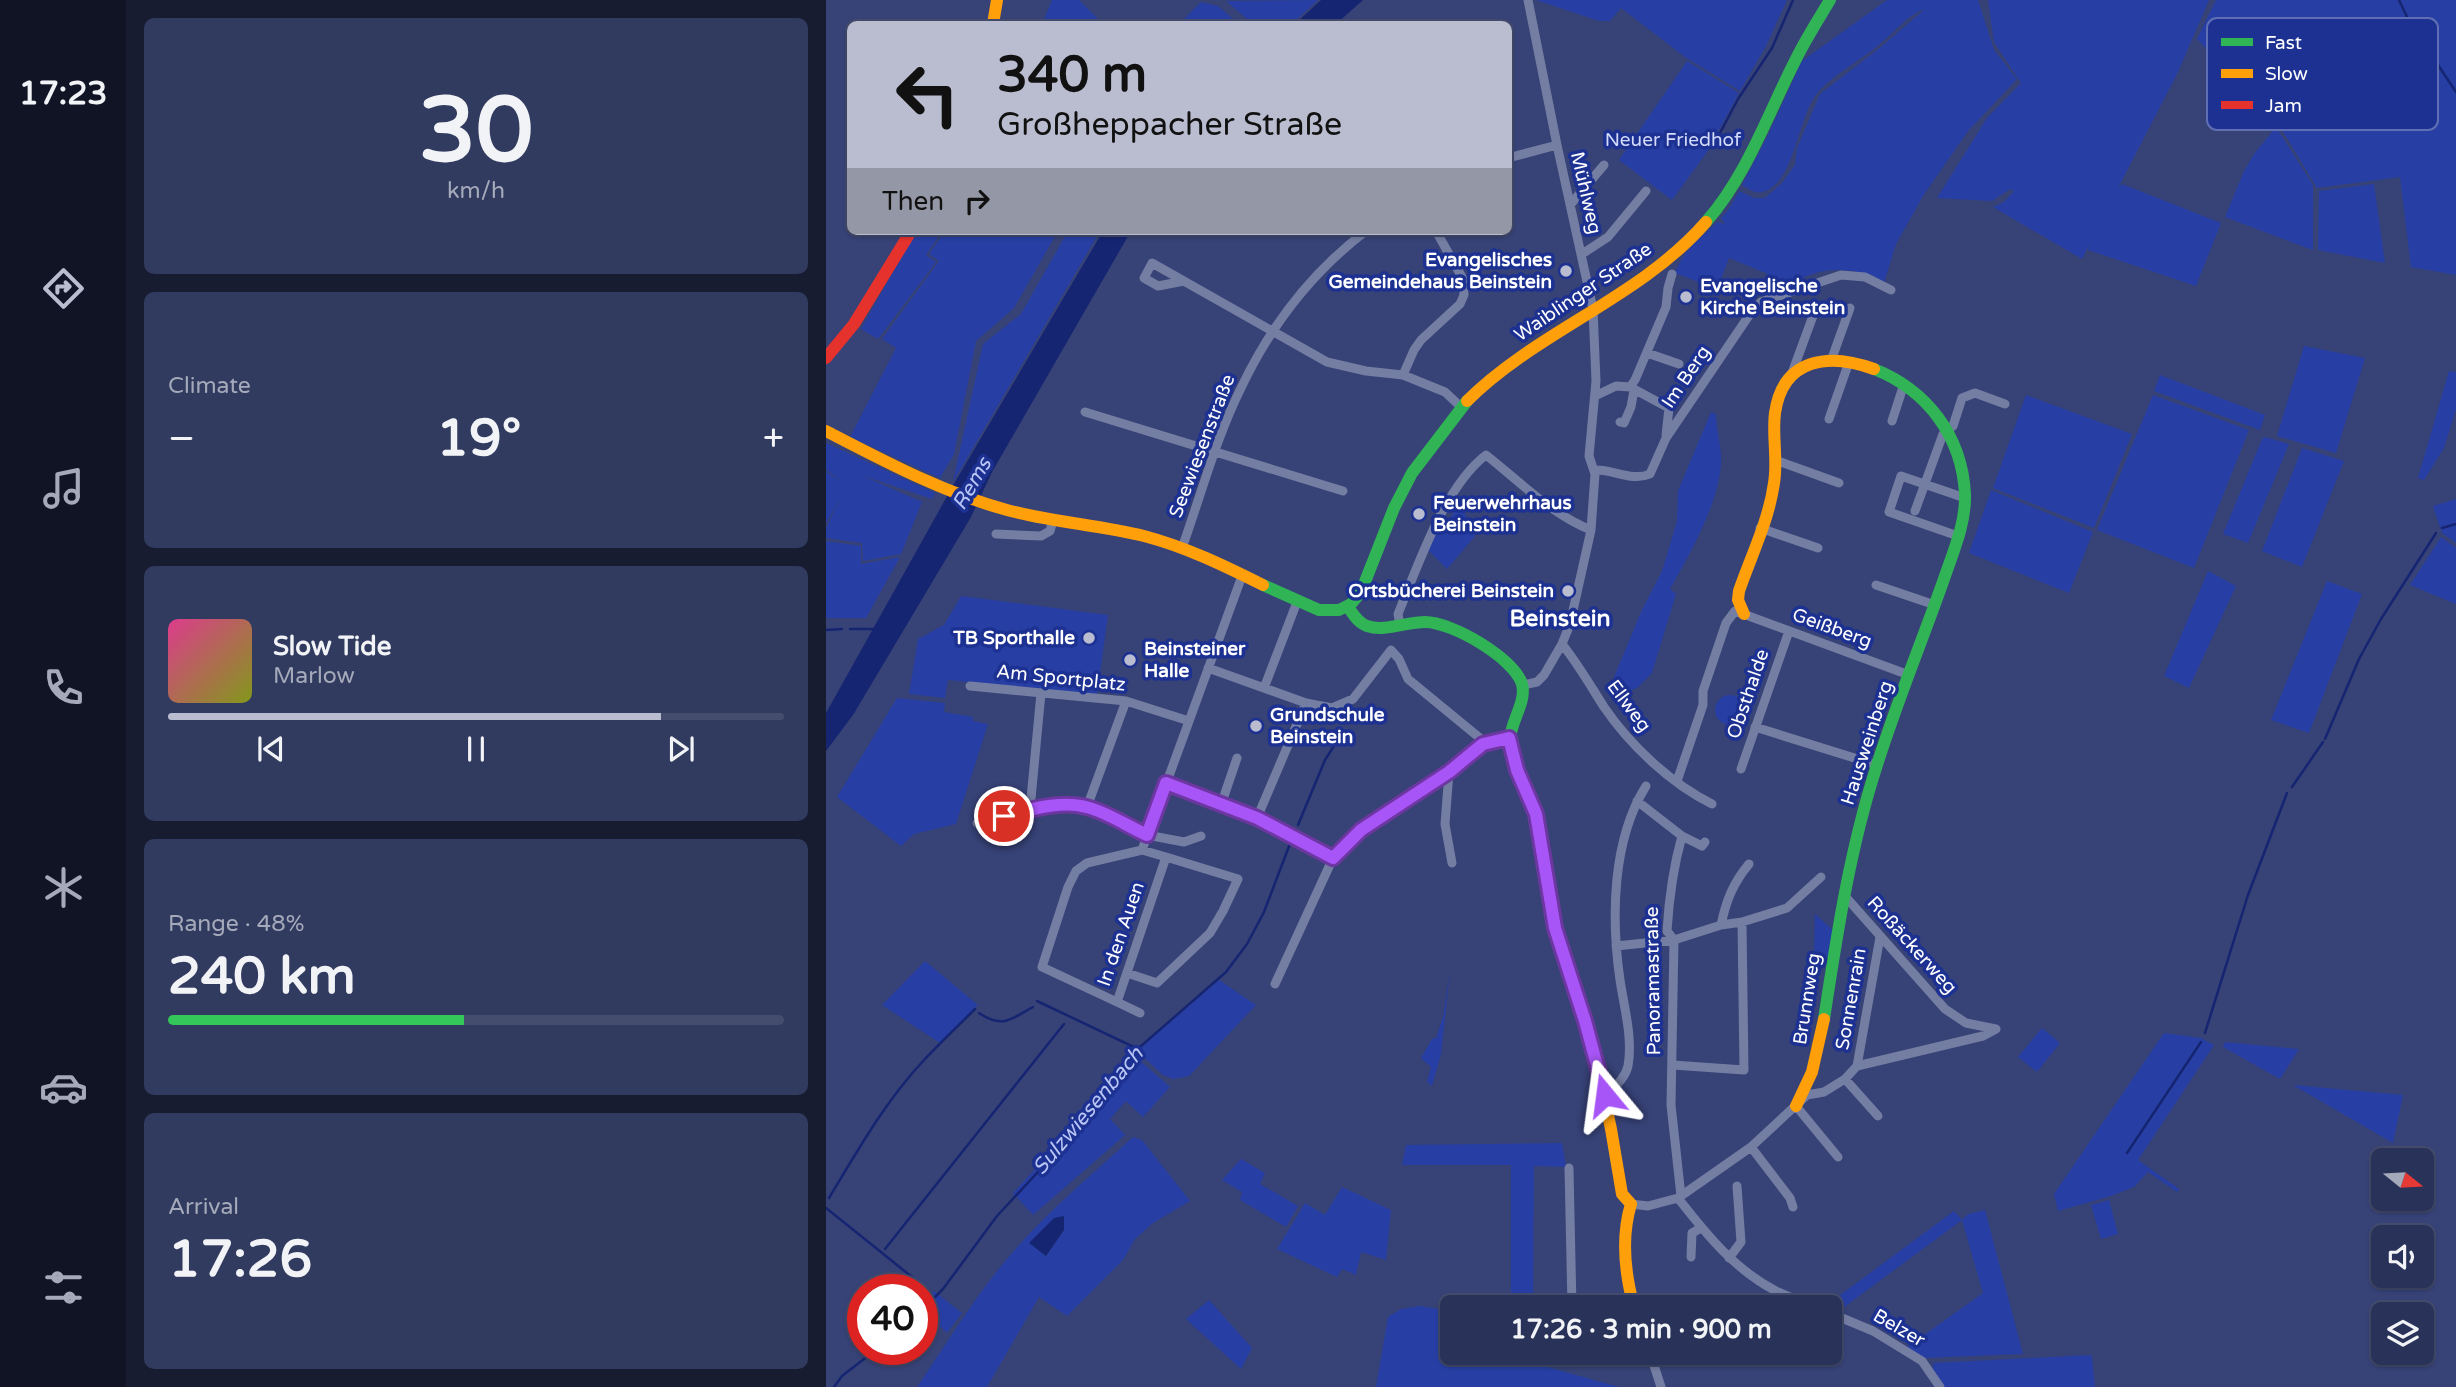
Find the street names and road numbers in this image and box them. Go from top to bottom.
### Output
street label: Mühlweg [1566,150,1606,236]
street label: Waiblinger Straße [1510,238,1656,346]
street label: Im Berg [1657,342,1715,412]
street label: Seewiesenstraße [1165,371,1239,521]
street label: Geißberg [1789,603,1875,653]
street label: Obsthalde [1722,646,1774,742]
street label: Am Sportplatz [995,660,1127,696]
street label: Ellweg [1602,676,1656,736]
street label: Hausweinberg [1837,678,1897,808]
street label: In den Auen [1093,879,1149,989]
street label: Roßäckerweg [1863,892,1961,998]
street label: Panoramastraße [1641,906,1665,1056]
street label: Sonnenrain [1831,946,1871,1052]
street label: Brunnweg [1789,952,1825,1046]
street label: Belzer [1869,1304,1929,1352]

